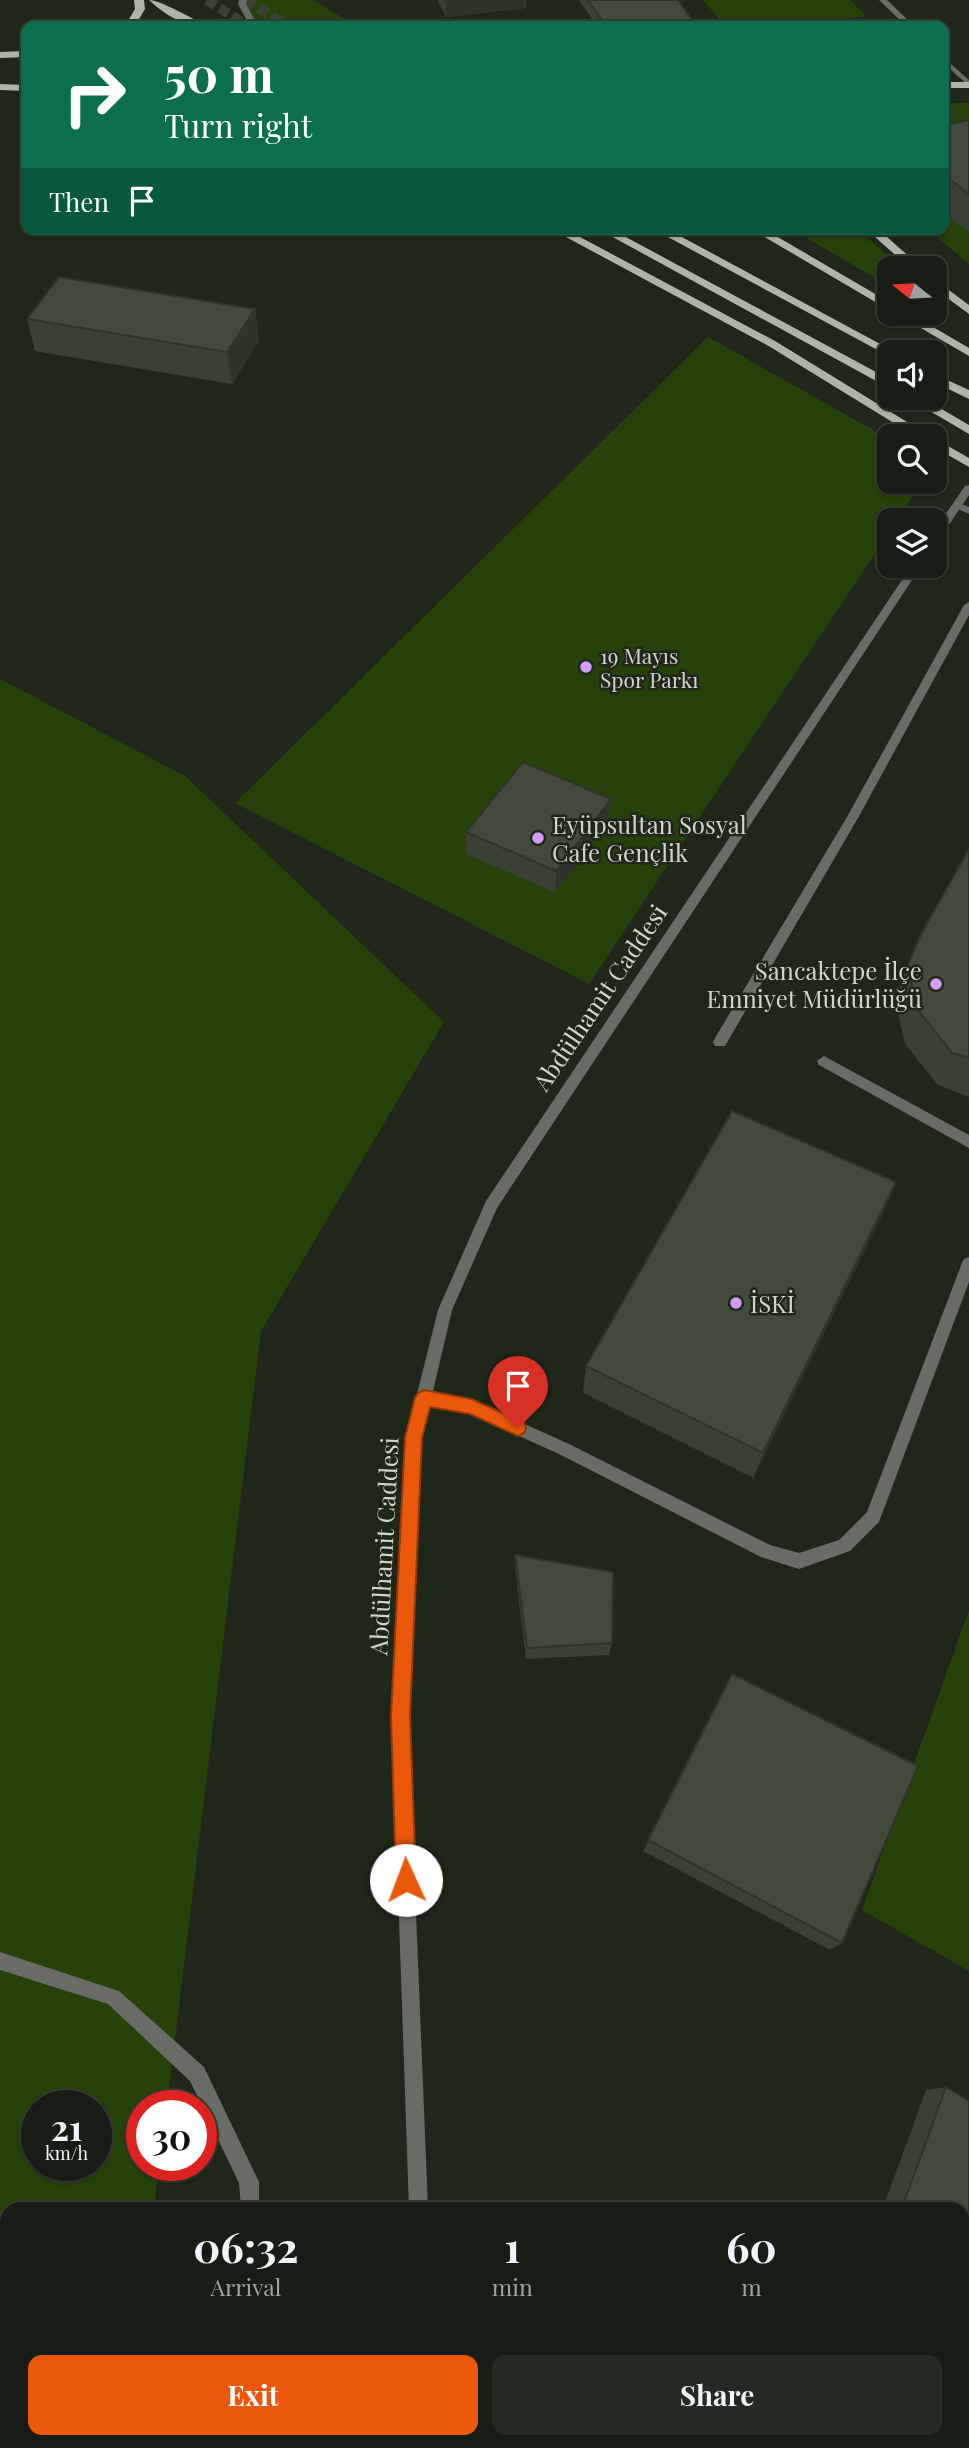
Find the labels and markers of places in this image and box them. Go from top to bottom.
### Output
place label: 19 Mayıs Spor Parkı [600,641,698,693]
marker: 19 Mayıs Spor Parkı [578,659,594,675]
place label: Eyüpsultan Sosyal Cafe Gençlik [552,808,747,868]
marker: Eyüpsultan Sosyal Cafe Gençlik [530,830,546,846]
place label: Sancaktepe İlçe Emniyet Müdürlüğü [707,954,922,1014]
marker: Sancaktepe İlçe Emniyet Müdürlüğü [928,976,944,992]
place label: İSKİ [750,1287,795,1319]
marker: İSKİ [728,1295,744,1311]
pin [488,1356,548,1428]

